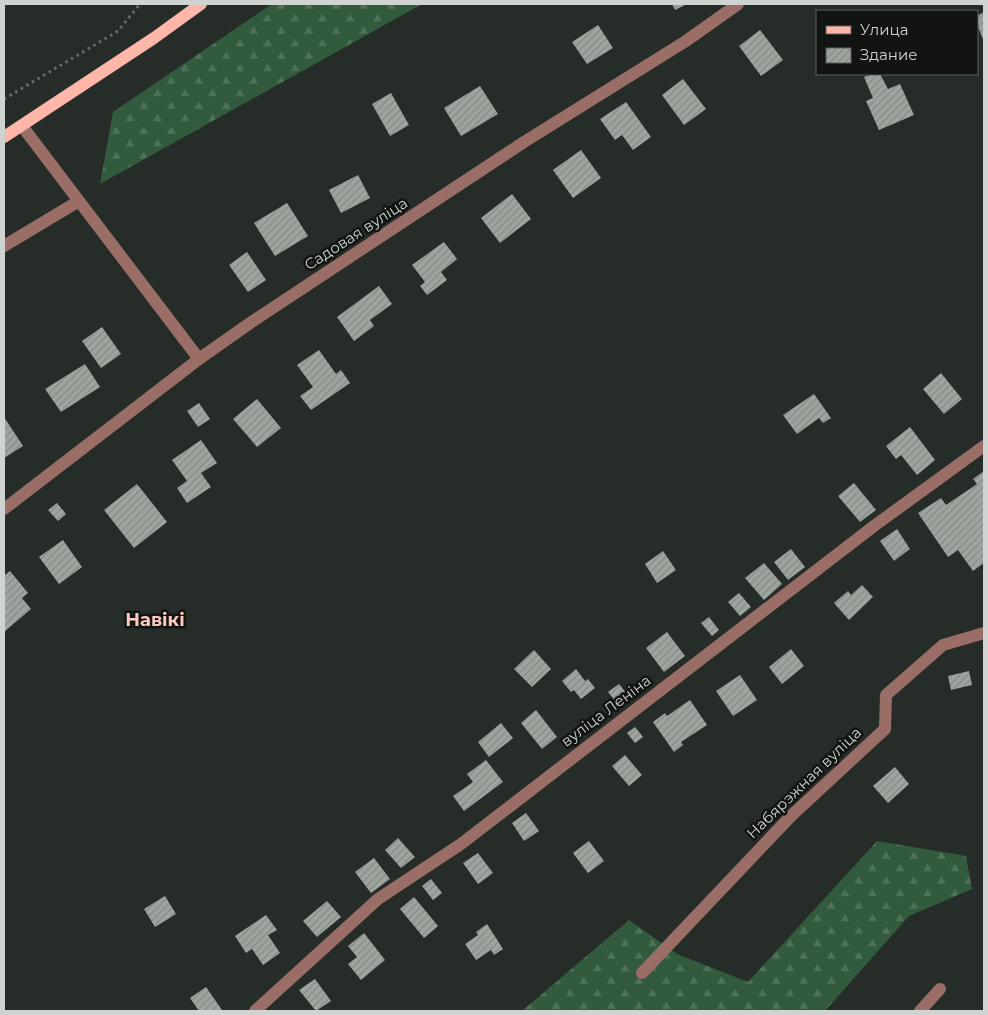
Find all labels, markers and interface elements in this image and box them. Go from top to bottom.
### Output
legend [816,10,978,75]
text: Улица [860,20,908,39]
text: Здание [860,45,918,64]
street label: Садовая вуліца [301,193,411,274]
district label: Навікі [125,609,185,631]
street label: вуліца Леніна [557,671,654,751]
street label: Набярэжная вуліца [742,723,865,842]

